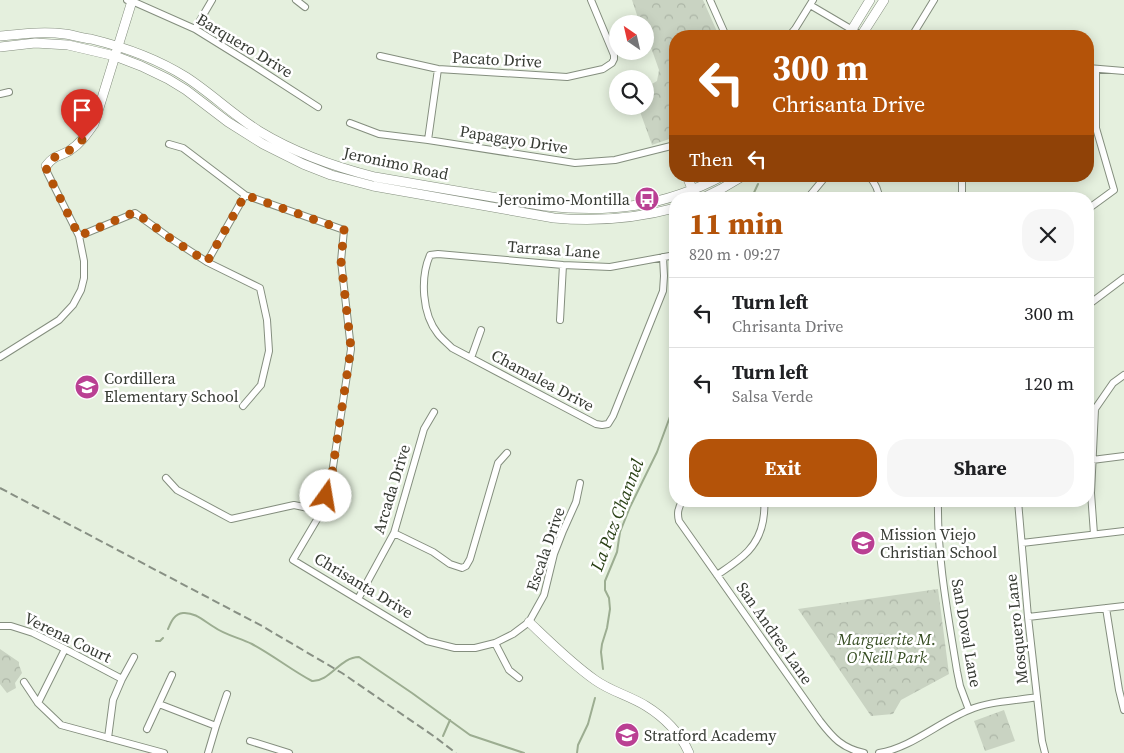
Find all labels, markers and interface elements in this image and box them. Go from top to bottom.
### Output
street label: Barquero Drive [193,8,297,82]
north arrow [609,15,654,60]
map controls [609,15,654,115]
text: 300 m [772,44,868,92]
street label: Pacato Drive [452,46,542,72]
icon: left [689,50,754,115]
button: search [609,70,654,115]
pin [61,89,103,140]
text: Chrisanta Drive [772,89,925,119]
icon: arrive [68,96,96,124]
street label: Papagayo Drive [458,120,570,158]
street label: Jeronimo Road [340,141,451,185]
icon: left [743,145,771,173]
text: Then [689,146,733,172]
bus stop icon: Jeronimo-Montilla [634,186,660,212]
place label: Jeronimo-Montilla [497,188,631,210]
text: 11 min [689,203,783,244]
button: close [1022,209,1074,261]
street label: Tarrasa Lane [507,235,601,263]
text: 820 m · 09:27 [689,243,780,265]
text: Turn left [732,289,808,315]
icon: left [689,299,717,327]
text: 300 m [1024,300,1074,326]
text: Chrisanta Drive [732,315,844,337]
street label: Chamalea Drive [488,344,598,416]
text: Turn left [732,359,808,385]
place label: Cordillera Elementary School [104,367,239,407]
icon: left [689,369,717,397]
text: 120 m [1024,370,1074,396]
school or university icon: Cordillera Elementary School [74,374,100,400]
text: Salsa Verde [732,385,813,407]
button: Exit [689,439,877,497]
button: Share [887,439,1074,497]
street label: Arcada Drive [367,442,415,536]
water label: La Paz Channel [583,455,649,575]
position arrow [299,469,351,521]
street label: Escala Drive [520,504,570,594]
place label: Mission Viejo Christian School [880,523,997,563]
school or university icon: Mission Viejo Christian School [850,530,876,556]
street label: Chrisanta Drive [311,547,417,623]
street label: Mosquero Lane [999,573,1033,685]
street label: San Doval Lane [947,577,987,689]
street label: San Andres Lane [732,578,818,688]
street label: Verena Court [21,606,116,668]
park label: Marguerite M. O'Neill Park [837,628,936,668]
school or university icon: Stratford Academy [614,722,640,748]
place label: Stratford Academy [644,724,777,746]

